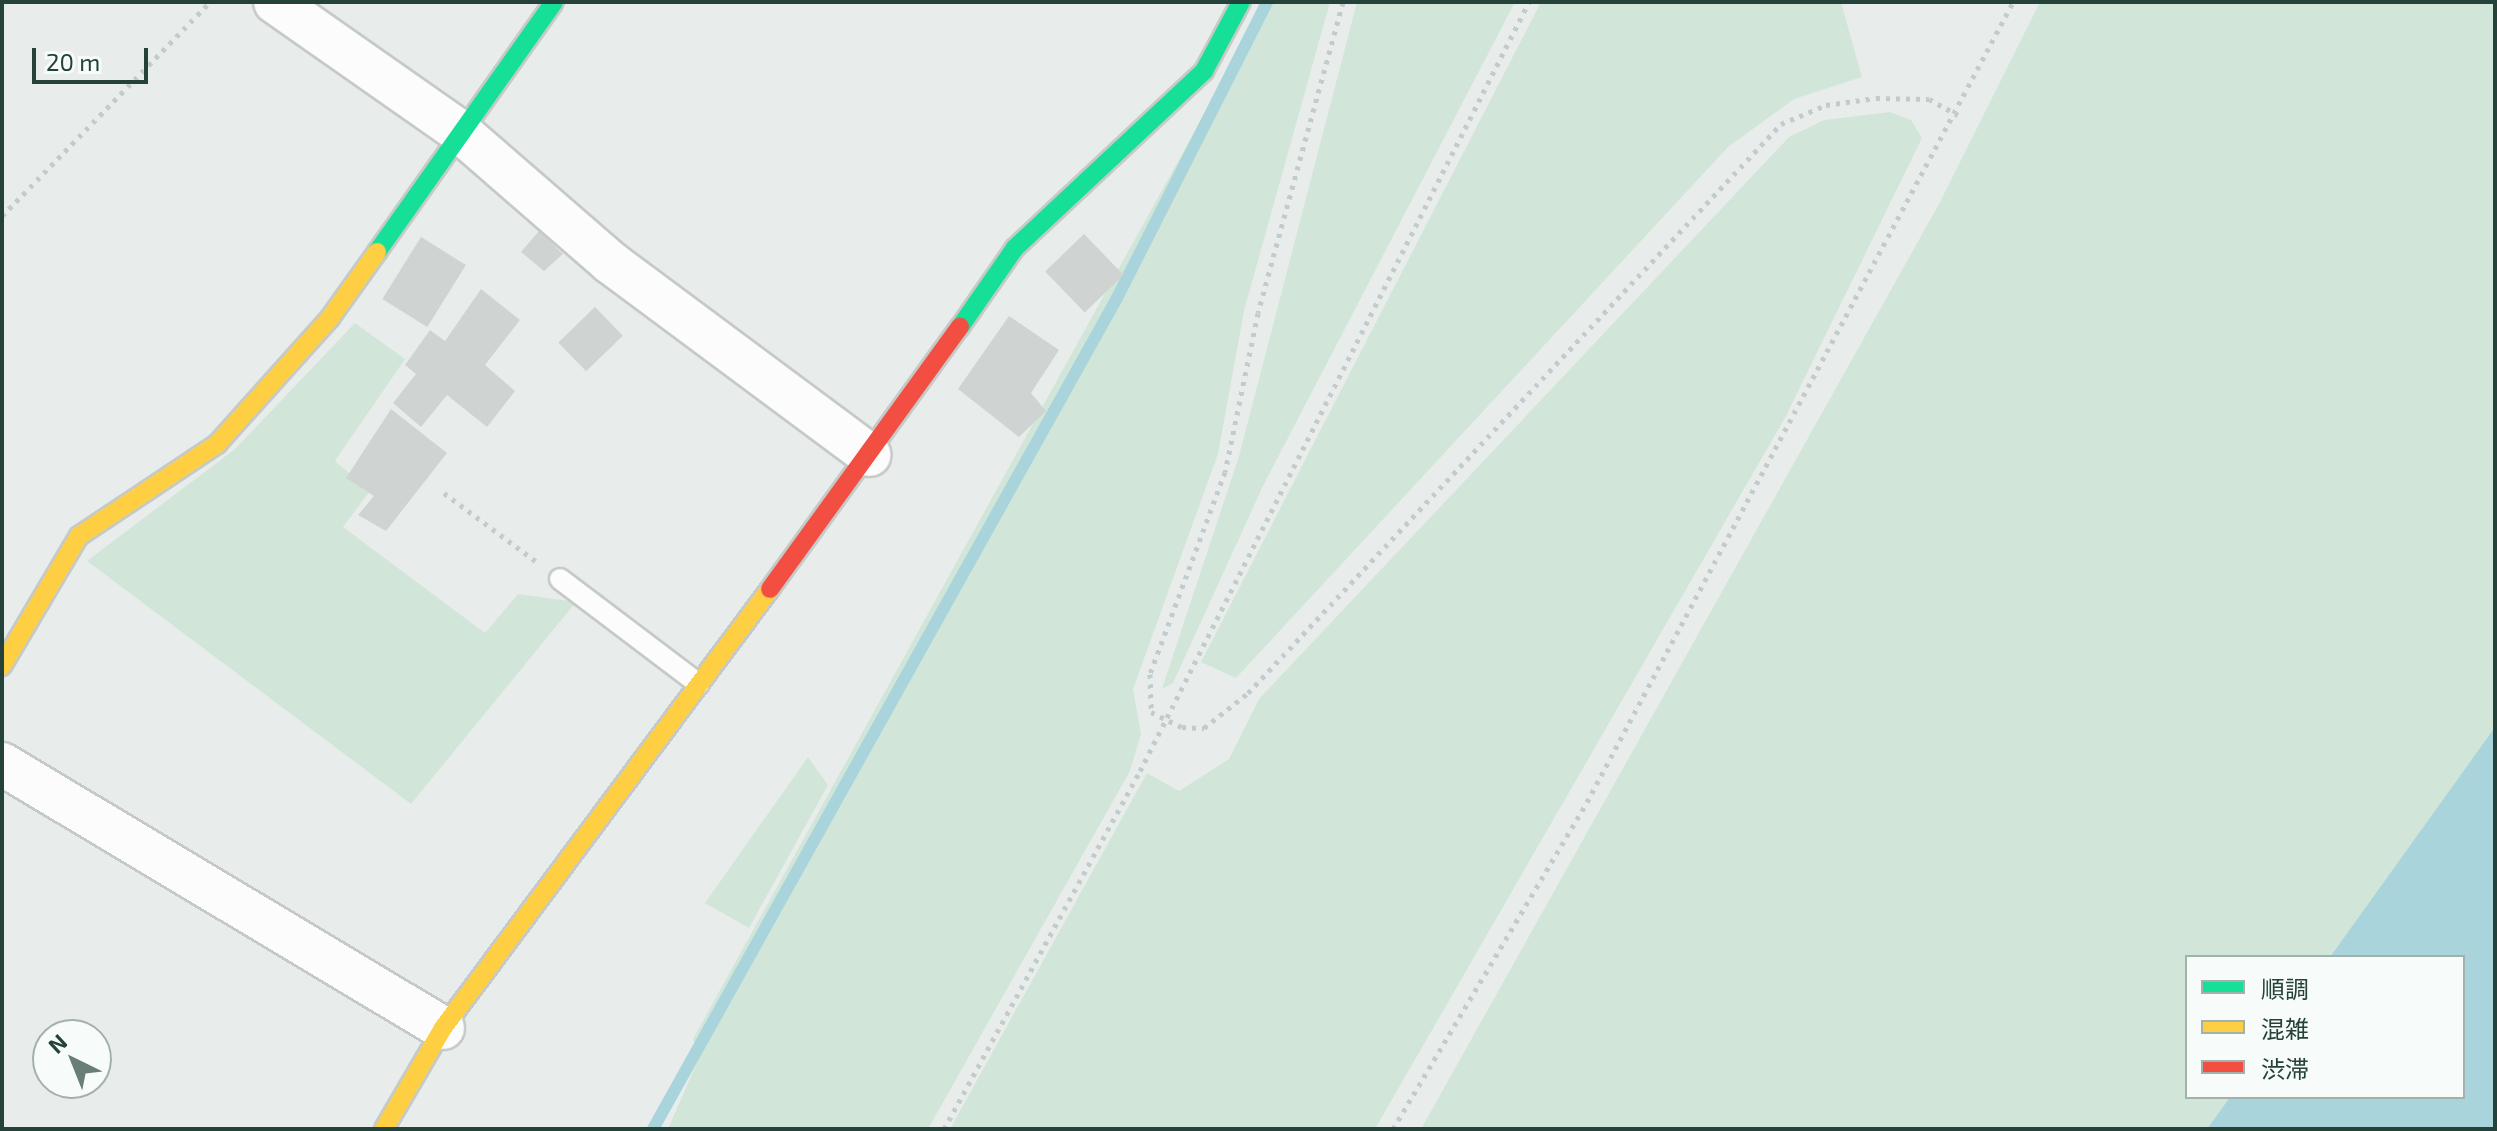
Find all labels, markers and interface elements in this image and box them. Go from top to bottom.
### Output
scale bar [36,32,152,82]
text: 20 m [46,47,100,76]
legend [2185,955,2465,1099]
text: 順調 [2261,974,2309,1003]
text: 混雑 [2261,1014,2309,1043]
north arrow [32,1019,112,1099]
text: N [42,1028,72,1058]
text: 渋滞 [2261,1054,2309,1083]

